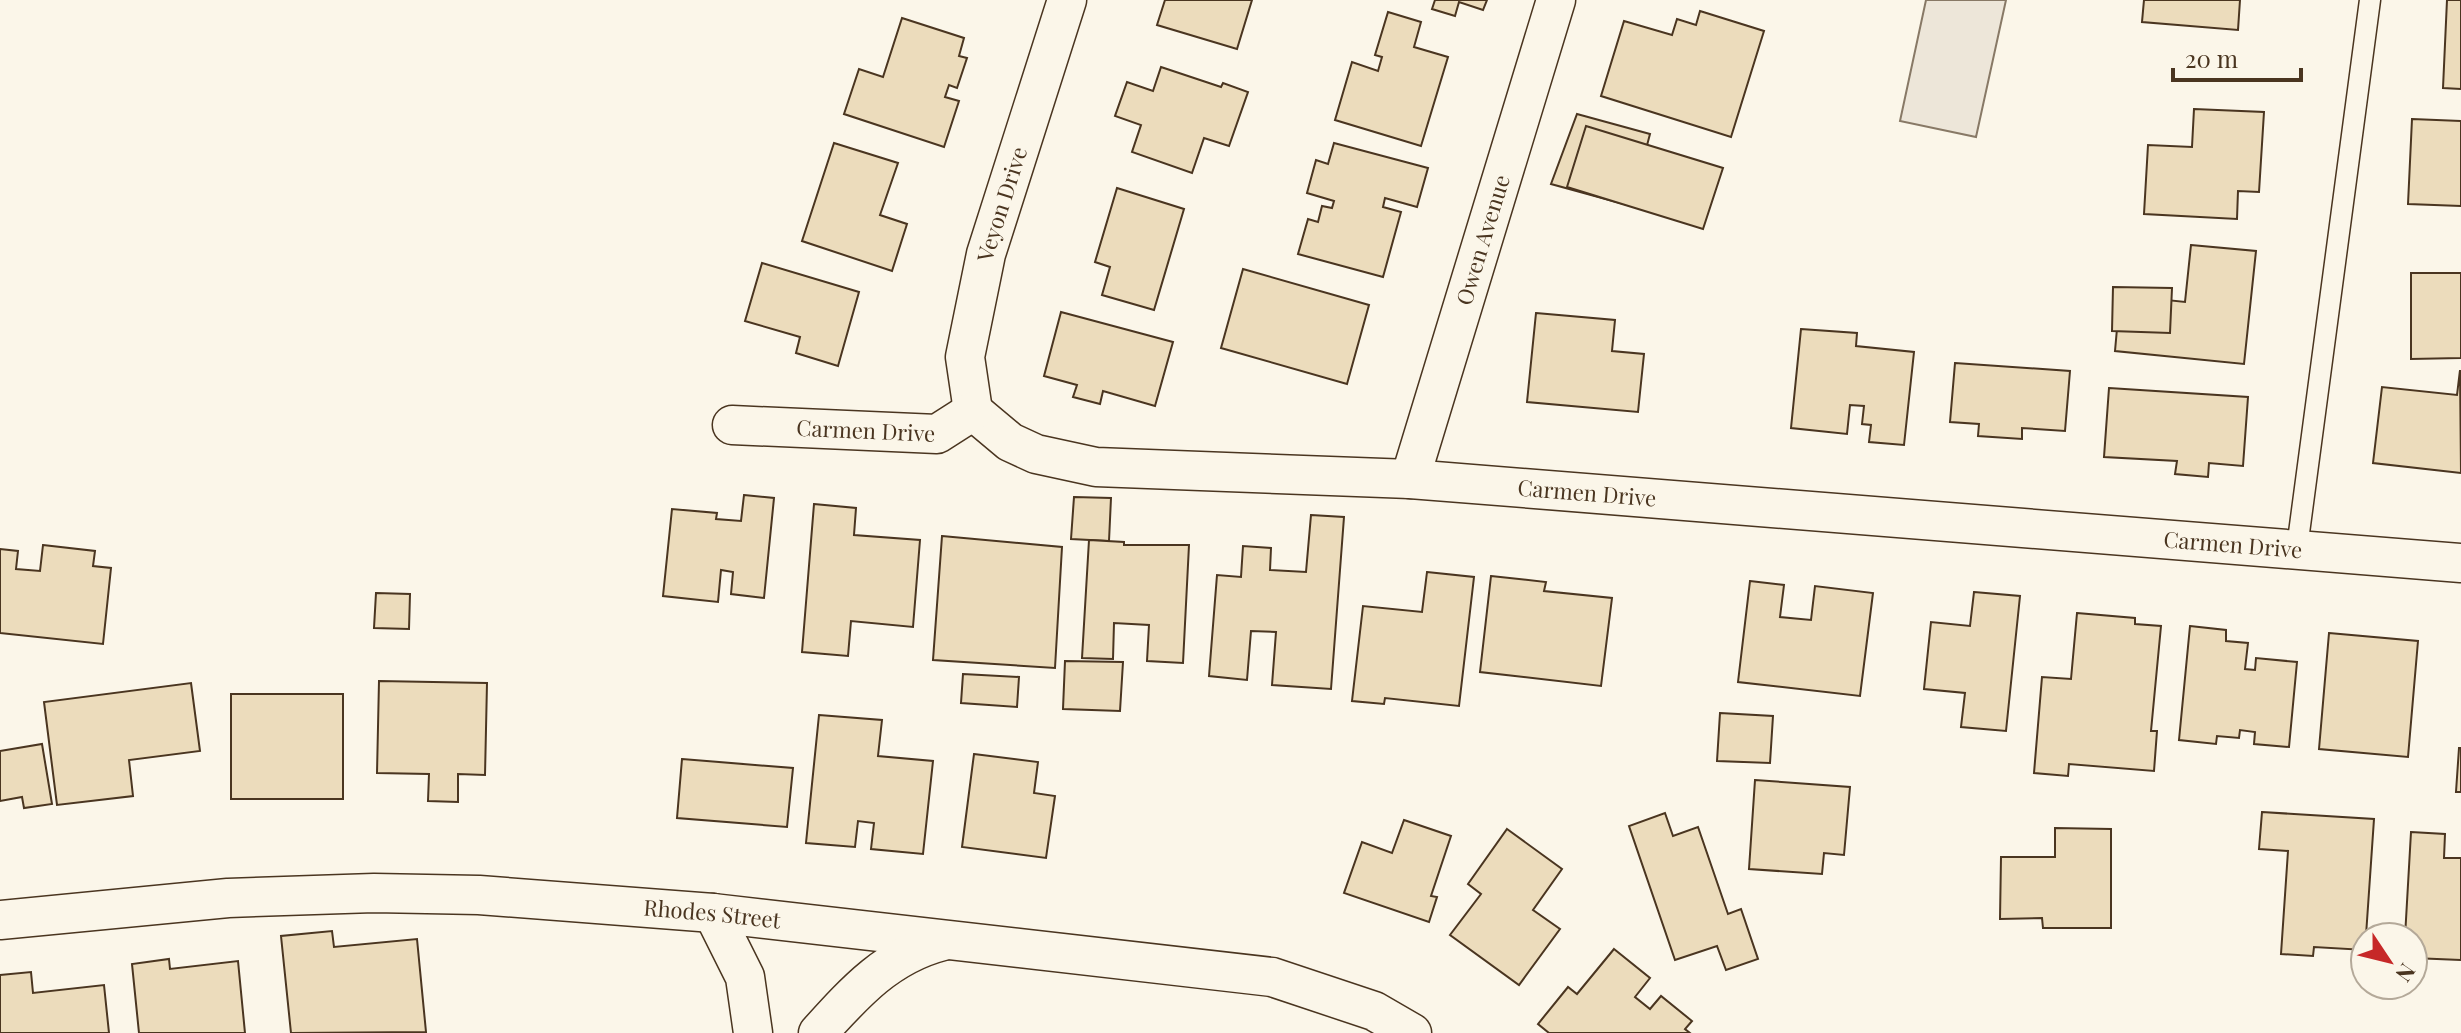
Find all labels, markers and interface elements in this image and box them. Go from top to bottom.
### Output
scale bar [2173,32,2301,82]
text: 20 m [2185,42,2238,74]
street label: Veyon Drive [969,143,1033,265]
street label: Owen Avenue [1448,171,1516,308]
street label: Carmen Drive [796,412,936,448]
street label: Carmen Drive [1516,472,1658,513]
street label: Carmen Drive [2162,523,2303,564]
street label: Rhodes Street [642,892,784,935]
north arrow [2349,921,2429,1001]
text: N [2389,958,2423,988]

